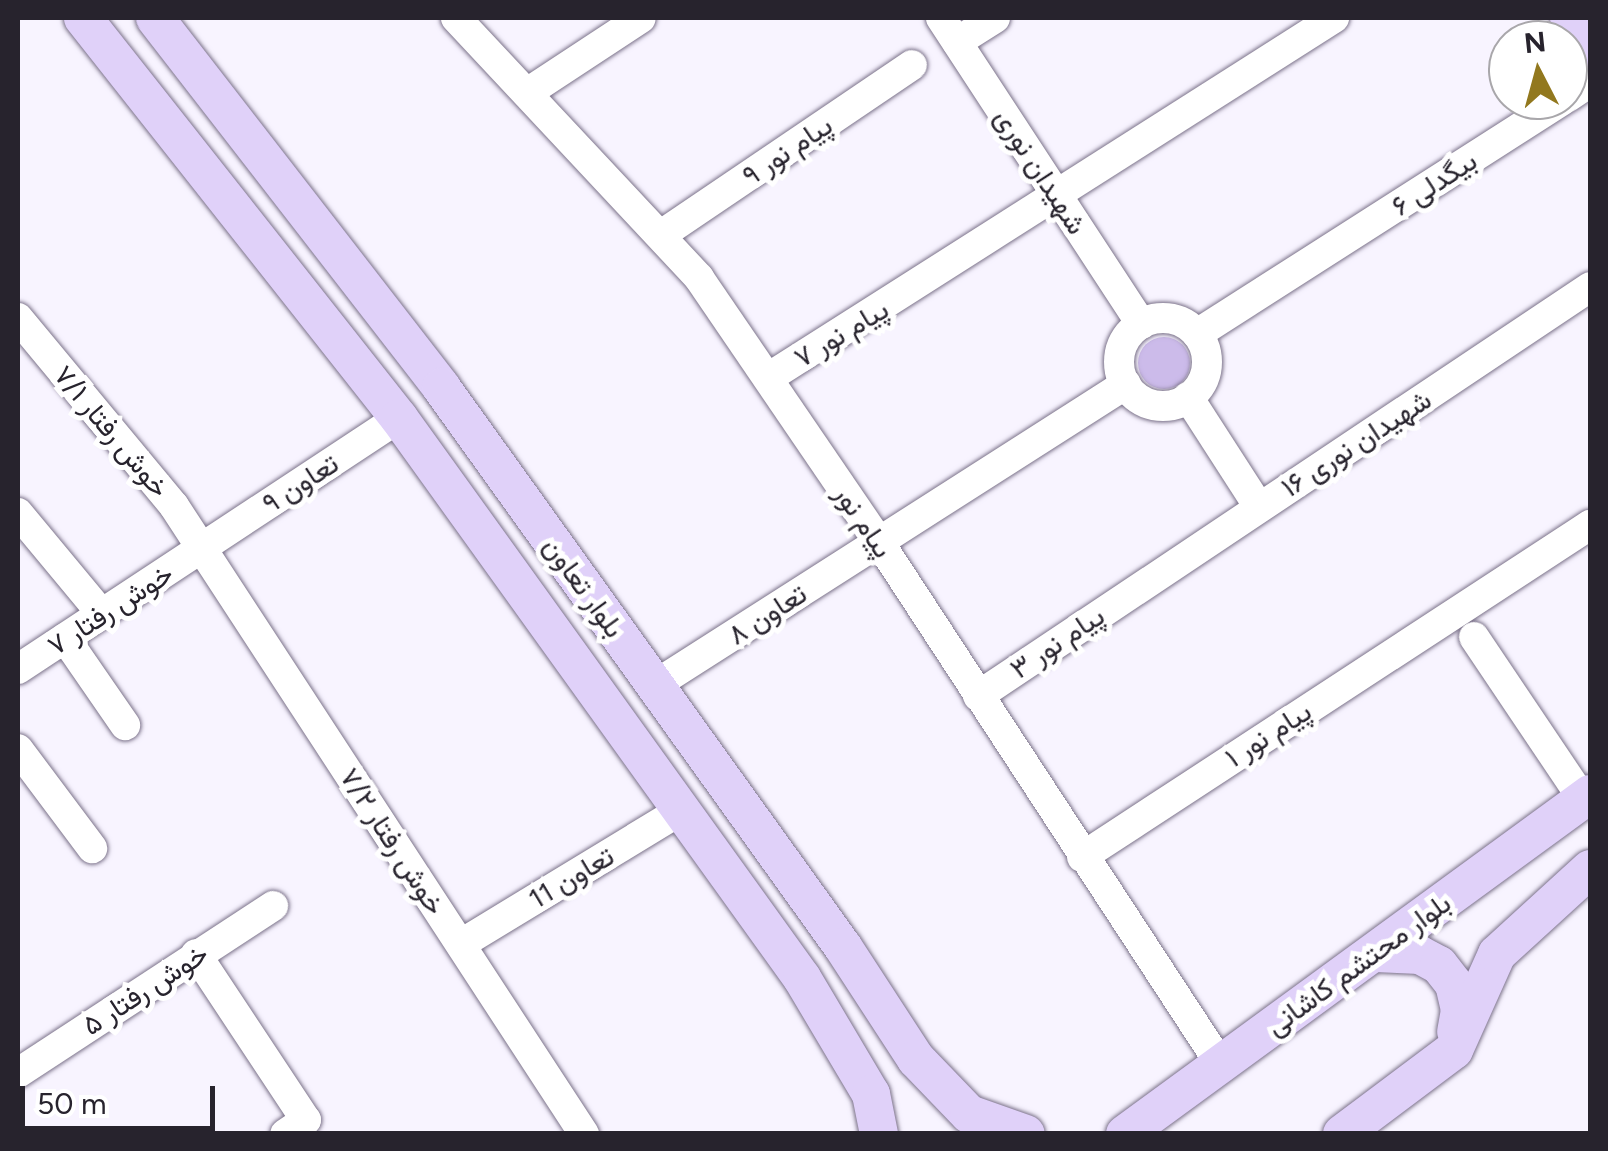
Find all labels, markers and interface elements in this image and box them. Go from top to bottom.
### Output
north arrow [1488,20,1588,120]
text: N [1523,24,1548,60]
street label: شهیدان نوری [988,102,1094,240]
street label: پیام نور ۹ [736,108,838,192]
street label: بیگدلی ۶ [1385,143,1483,223]
street label: پیام نور ۷ [788,292,894,374]
street label: خوش رفتار ۷/۱ [47,358,177,504]
street label: شهیدان نوری ۱۶ [1275,382,1437,504]
street label: تعاون ۹ [256,446,344,520]
street label: پیام نور [827,478,901,564]
street label: بلوار تعاون [536,530,632,644]
street label: خوش رفتار ۷ [41,556,179,662]
street label: تعاون ۸ [721,576,813,652]
street label: پیام نور ۳ [1004,598,1110,686]
street label: پیام نور ۱ [1219,694,1317,774]
street label: خوش رفتار ۷/۲ [333,761,453,921]
street label: تعاون 11 [522,839,620,915]
street label: بلوار محتشم کاشانی [1259,886,1457,1042]
street label: خوش رفتار ۵ [76,936,214,1042]
scale bar [25,1066,220,1128]
text: 50 m [37,1085,106,1122]

